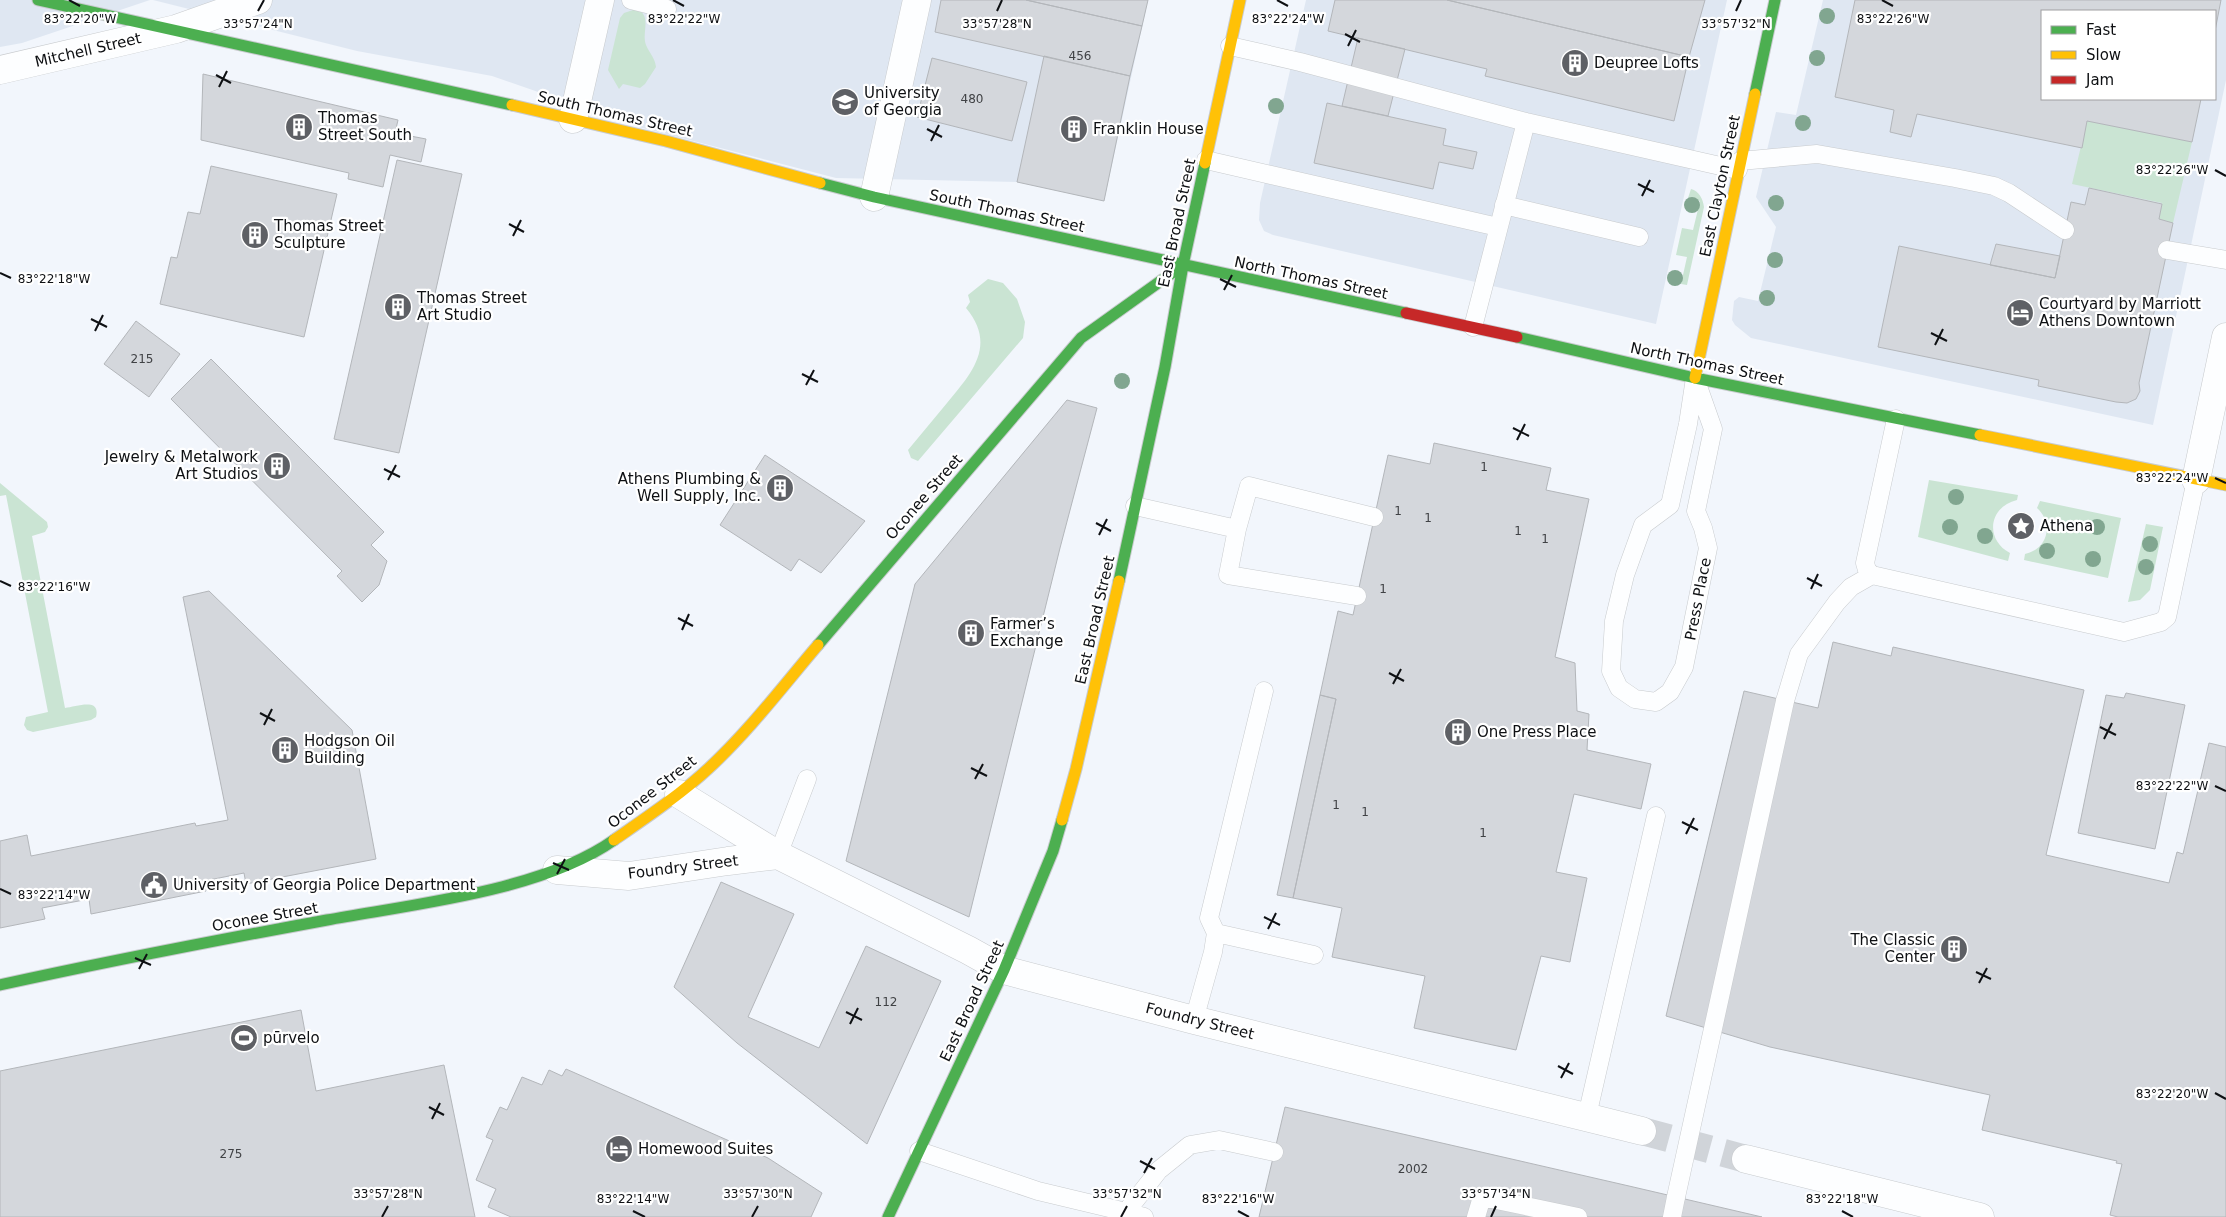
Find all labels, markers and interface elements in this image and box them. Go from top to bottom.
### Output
legend [2041,10,2216,100]
text: 83°22'20"W [44,12,116,26]
text: 83°22'22"W [648,12,720,26]
text: 83°22'24"W [1252,12,1324,26]
text: 83°22'26"W [1857,12,1929,26]
text: 33°57'24"N [223,17,293,31]
text: 33°57'28"N [962,17,1032,31]
text: 33°57'32"N [1701,17,1771,31]
text: Fast [2086,21,2116,39]
street label: Mitchell Street [33,29,143,71]
text: Slow [2086,46,2121,64]
building icon: Deupree Lofts [1560,48,1590,78]
house number: 456 [1069,49,1091,63]
place label: Deupree Lofts [1594,54,1699,72]
text: Jam [2085,71,2114,89]
place label: University of Georgia [864,84,942,119]
street label: South Thomas Street [536,87,694,141]
school or university icon: University of Georgia [830,87,860,117]
house number: 480 [961,92,983,106]
place label: Thomas Street South [317,109,412,144]
building icon: Thomas Street South [284,112,314,142]
street label: East Clayton Street [1696,113,1744,259]
building icon: Franklin House [1059,114,1089,144]
place label: Franklin House [1093,120,1204,138]
street label: East Broad Street [1155,157,1199,289]
text: 83°22'26"W [2136,163,2208,177]
street label: South Thomas Street [928,186,1086,236]
place label: Thomas Street Sculpture [273,217,384,252]
building icon: Thomas Street Sculpture [240,220,270,250]
street label: North Thomas Street [1233,253,1390,303]
text: 83°22'18"W [18,272,90,286]
place label: Thomas Street Art Studio [416,289,527,324]
building icon: Thomas Street Art Studio [383,292,413,322]
place label: Courtyard by Marriott Athens Downtown [2039,295,2201,330]
hotel icon: Courtyard by Marriott Athens Downtown [2005,298,2035,328]
street label: North Thomas Street [1629,339,1786,389]
house number: 215 [131,352,153,366]
place label: Jewelry & Metalwork Art Studios [104,448,258,483]
street label: Oconee Street [882,450,966,543]
building icon: Jewelry & Metalwork Art Studios [262,451,292,481]
house number: 1 [1480,460,1488,474]
place label: Athens Plumbing & Well Supply, Inc. [618,470,761,505]
text: 83°22'24"W [2136,471,2208,485]
building icon: Athens Plumbing & Well Supply, Inc. [765,473,795,503]
house number: 1 [1394,504,1402,518]
house number: 1 [1424,511,1432,525]
place icon: Athena [2006,511,2036,541]
place label: Athena [2040,517,2093,535]
house number: 1 [1514,524,1522,538]
house number: 1 [1541,532,1549,546]
street label: East Broad Street [1071,554,1119,686]
street label: Press Place [1681,556,1715,642]
text: 83°22'16"W [18,580,90,594]
house number: 1 [1379,582,1387,596]
place label: Farmer’s Exchange [990,615,1063,650]
building icon: Farmer’s Exchange [956,618,986,648]
building icon: One Press Place [1443,717,1473,747]
place label: One Press Place [1477,723,1596,741]
place label: Hodgson Oil Building [304,732,395,767]
building icon: Hodgson Oil Building [270,735,300,765]
street label: Oconee Street [604,752,700,832]
text: 83°22'22"W [2136,779,2208,793]
house number: 1 [1332,798,1340,812]
house number: 1 [1361,805,1369,819]
house number: 1 [1479,826,1487,840]
street label: Foundry Street [627,851,739,883]
public building icon: University of Georgia Police Department [139,870,169,900]
place label: University of Georgia Police Department [173,876,475,894]
text: 83°22'14"W [18,888,90,902]
street label: Oconee Street [210,899,320,935]
place label: The Classic Center [1849,931,1936,966]
building icon: The Classic Center [1939,934,1969,964]
street label: East Broad Street [936,938,1008,1064]
house number: 112 [875,995,897,1009]
street label: Foundry Street [1144,999,1256,1043]
sports icon: pūrvelo [229,1023,259,1053]
place label: pūrvelo [263,1029,320,1047]
text: 83°22'20"W [2136,1087,2208,1101]
hotel icon: Homewood Suites [604,1134,634,1164]
place label: Homewood Suites [638,1140,774,1158]
house number: 275 [220,1147,242,1161]
house number: 2002 [1398,1162,1428,1176]
text: 33°57'28"N [353,1187,423,1201]
text: 33°57'30"N [723,1187,793,1201]
text: 33°57'32"N [1092,1187,1162,1201]
text: 33°57'34"N [1461,1187,1531,1201]
text: 83°22'14"W [597,1192,669,1206]
text: 83°22'16"W [1202,1192,1274,1206]
text: 83°22'18"W [1806,1192,1878,1206]

